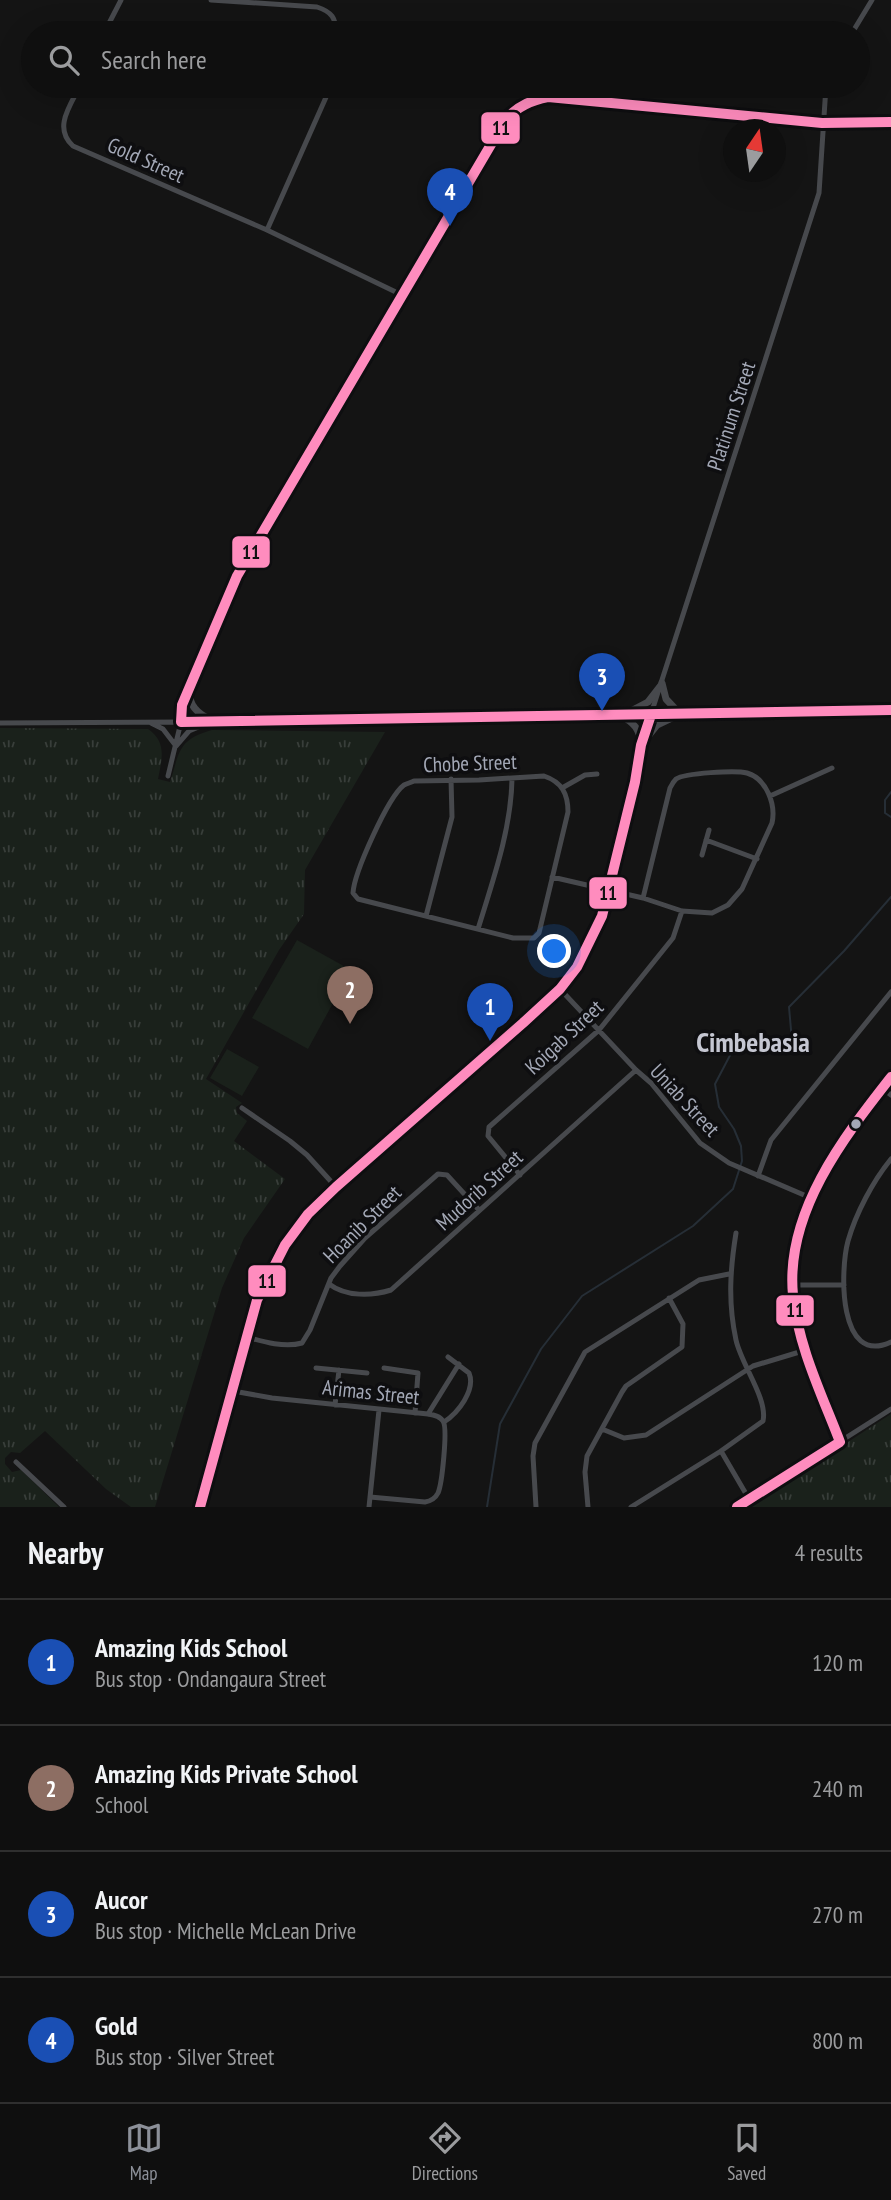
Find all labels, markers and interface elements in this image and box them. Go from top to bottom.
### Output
search box [21,21,870,98]
icon: search [45,41,83,79]
text: Search here [101,43,207,76]
line badge: 11 [480,111,521,145]
text: 11 [492,116,510,140]
north arrow [723,119,786,182]
street label: Gold Street [103,131,189,189]
pin: 4 [427,168,473,226]
street label: Platinum Street [701,358,761,474]
line badge: 11 [231,535,271,569]
text: 11 [242,540,260,564]
pin: 3 [579,653,625,711]
street label: Chobe Street [423,748,517,778]
line badge: 11 [588,876,628,910]
text: 11 [599,881,617,905]
your location [537,934,571,968]
pin: 2 [327,966,373,1024]
pin: 1 [467,983,513,1041]
street label: Koigab Street [519,994,609,1080]
district label: Cimbebasia [696,1023,810,1060]
street label: Uniab Street [644,1058,726,1142]
unlabelled marker [849,1117,863,1131]
street label: Mudorib Street [430,1144,528,1236]
street label: Hoanib Street [317,1179,407,1269]
line badge: 11 [247,1264,287,1298]
text: 11 [258,1269,276,1293]
line badge: 11 [775,1294,815,1327]
text: 11 [786,1298,804,1322]
street label: Arimas Street [321,1373,421,1411]
text: Nearby [28,1533,103,1572]
text: 4 results [795,1538,863,1567]
text: Amazing Kids School [95,1631,287,1664]
text: 1 [46,1648,57,1677]
text: 120 m [812,1648,863,1677]
text: Bus stop · Ondangaura Street [95,1664,326,1693]
text: Amazing Kids Private School [95,1757,358,1790]
text: 2 [46,1774,57,1803]
text: 240 m [812,1774,863,1803]
text: School [95,1790,148,1819]
text: Aucor [95,1883,148,1916]
text: 3 [46,1900,57,1929]
text: 270 m [812,1900,863,1929]
text: Bus stop · Michelle McLean Drive [95,1916,356,1945]
text: Gold [95,2009,138,2042]
text: 4 [46,2026,57,2055]
text: 800 m [812,2026,863,2055]
text: Bus stop · Silver Street [95,2042,274,2071]
tab: Map [125,2119,163,2185]
tab: Directions [412,2119,478,2185]
tab: Saved [727,2119,766,2185]

